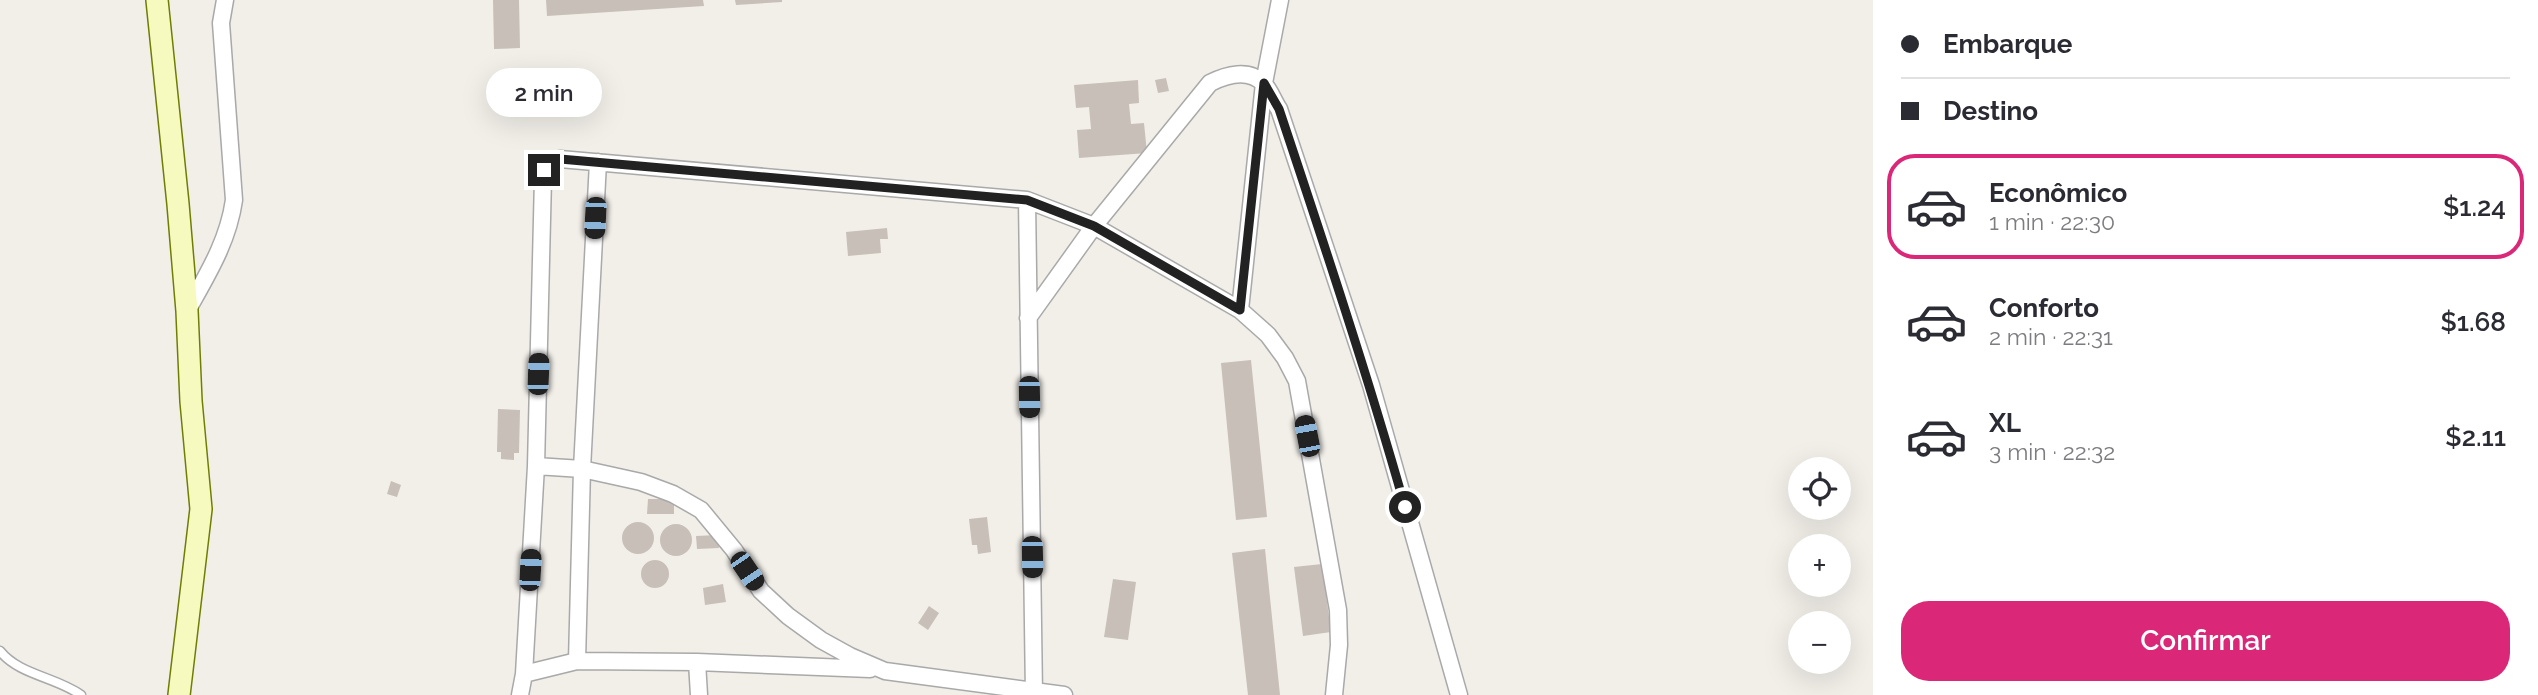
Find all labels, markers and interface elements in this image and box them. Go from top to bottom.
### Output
text: Embarque [1943,29,2072,59]
callout: 2 min [486,68,602,118]
text: 2 min [515,79,573,106]
text: Destino [1943,96,2038,126]
route end [528,154,560,186]
icon: car [1905,175,1968,238]
text: Econômico [1989,178,2127,208]
text: $1.24 [2443,192,2506,222]
car [584,196,607,240]
text: 1 min · 22:30 [1989,208,2115,235]
icon: car [1905,290,1968,353]
text: Conforto [1989,293,2099,323]
text: $1.68 [2440,307,2506,337]
text: 2 min · 22:31 [1989,323,2113,350]
car [527,353,550,395]
car [1019,376,1040,418]
icon: car [1905,405,1968,468]
text: XL [1989,408,2021,438]
car [1293,413,1322,459]
text: $2.11 [2445,422,2506,452]
text: 3 min · 22:32 [1989,438,2115,465]
map controls [1788,457,1851,674]
button: locate [1788,457,1851,520]
route start [1389,491,1421,523]
button: + [1788,534,1851,597]
car [1022,536,1043,578]
car [519,548,542,592]
car [727,548,768,594]
button: Confirmar [1901,601,2510,681]
button: − [1788,611,1851,674]

